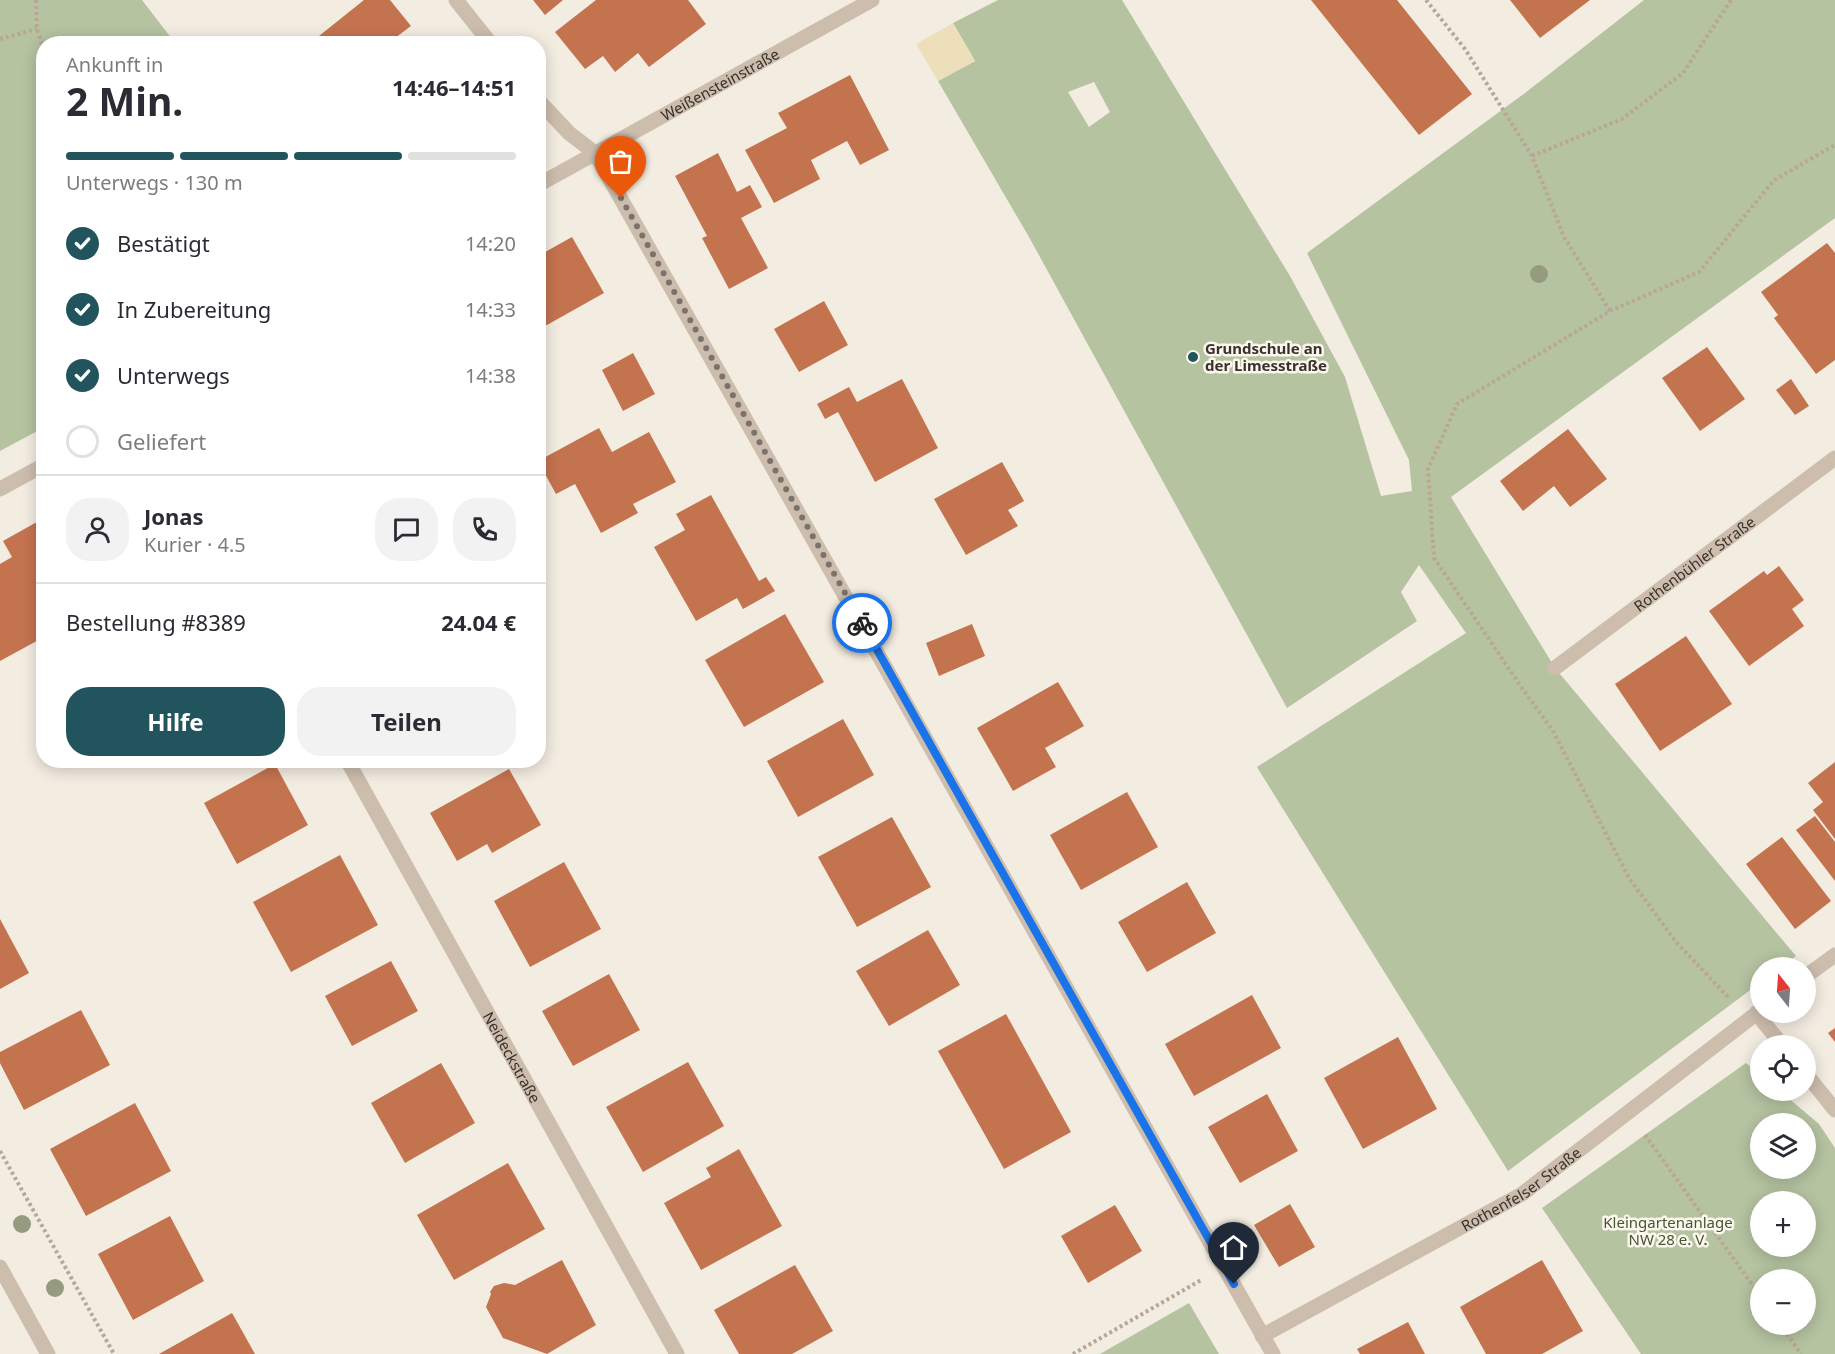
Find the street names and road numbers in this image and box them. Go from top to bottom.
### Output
street label: Weißensteinstraße [657,43,783,125]
street label: Rothenbühler Straße [1629,511,1759,616]
street label: Neideckstraße [479,1008,546,1106]
street label: Rothenfelser Straße [1457,1142,1585,1236]

